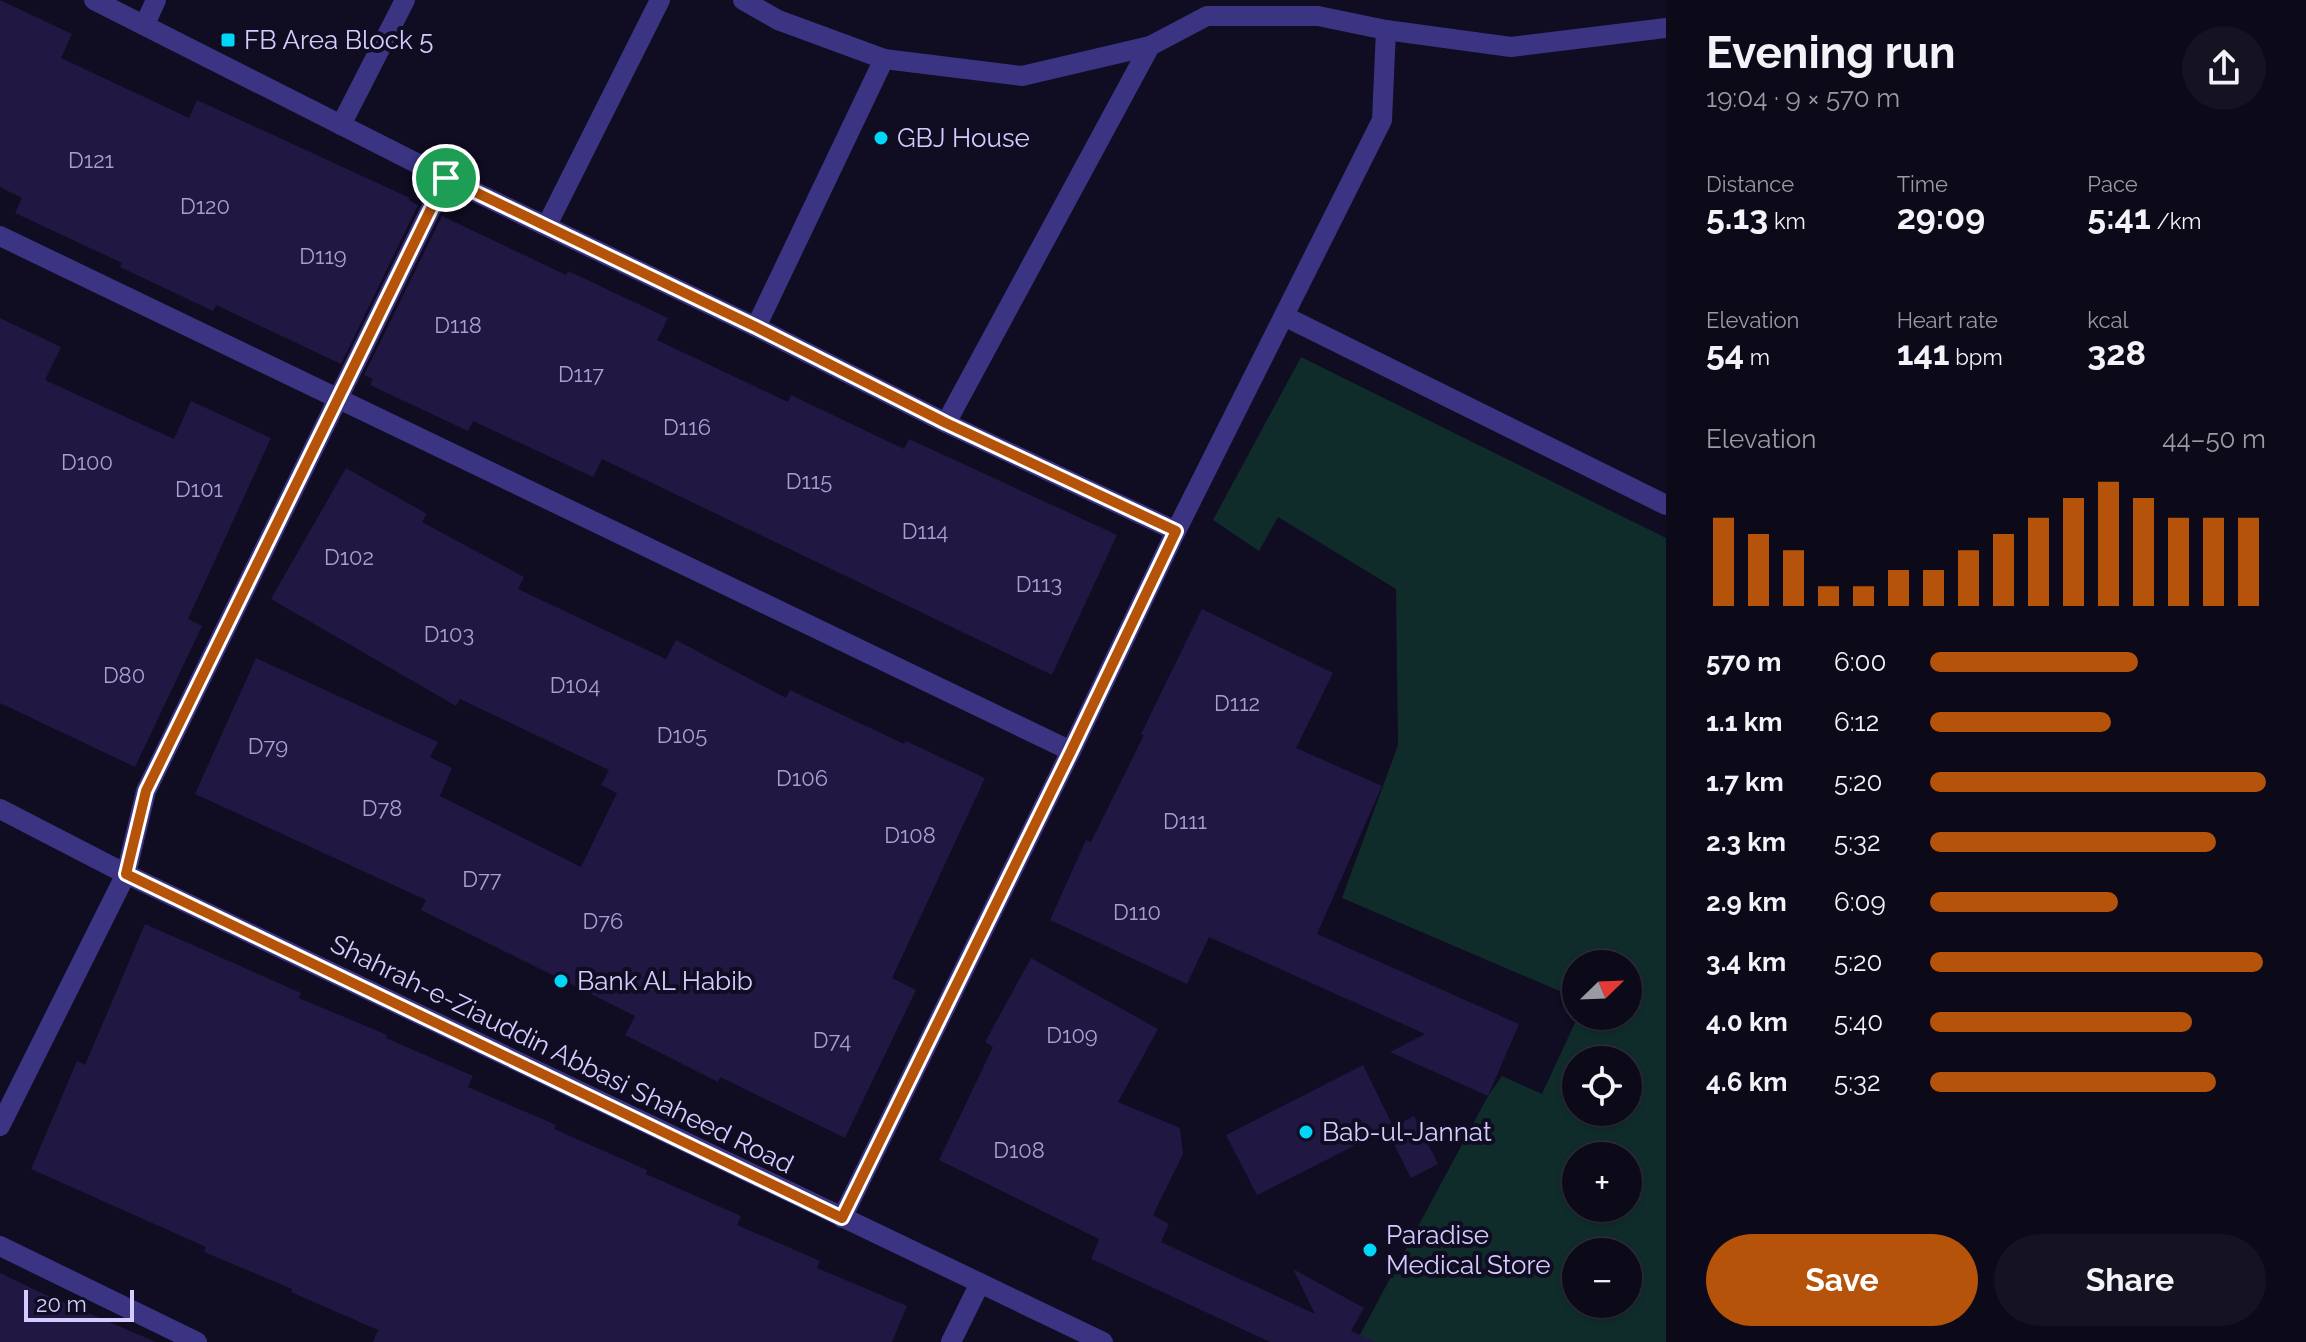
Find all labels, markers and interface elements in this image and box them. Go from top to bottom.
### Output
place label: FB Area Block 5 [244,25,434,55]
button: share [2182,26,2266,110]
text: Evening run [1706,27,1955,78]
marker: FB Area Block 5 [219,31,237,49]
text: 19:04 · 9 × 570 m [1706,83,1900,113]
place label: GBJ House [897,123,1030,153]
marker: GBJ House [872,129,890,147]
pin [412,144,480,212]
house number: D121 [68,147,114,173]
icon: arrive [424,156,468,200]
text: Distance [1706,171,1794,197]
text: Time [1897,171,1948,197]
text: Pace [2087,171,2138,197]
house number: D120 [180,193,230,219]
text: 5.13 [1706,197,1768,237]
text: 29:09 [1897,197,1985,237]
text: 5:41 [2087,197,2151,237]
text: km [1768,208,1806,234]
text: /km [2151,208,2202,234]
house number: D119 [299,243,347,269]
text: Elevation [1706,307,1799,333]
text: Heart rate [1897,307,1998,333]
text: kcal [2087,307,2128,333]
house number: D118 [434,312,482,338]
text: 54 [1706,333,1744,373]
text: 141 [1897,333,1950,373]
text: 328 [2087,333,2146,373]
text: m [1744,344,1770,370]
text: bpm [1950,344,2003,370]
house number: D117 [558,361,604,387]
house number: D116 [663,414,711,440]
text: Elevation [1706,424,1816,454]
text: 44–50 m [2162,424,2266,454]
house number: D100 [61,449,113,475]
house number: D115 [786,468,832,494]
house number: D101 [175,476,223,502]
house number: D114 [902,518,948,544]
house number: D102 [324,544,374,570]
house number: D113 [1016,571,1062,597]
house number: D103 [424,621,474,647]
text: 570 m [1706,647,1781,677]
text: 6:00 [1834,647,1886,677]
house number: D80 [103,662,145,688]
house number: D104 [550,672,600,698]
house number: D112 [1214,690,1260,716]
text: 1.1 km [1706,707,1783,737]
text: 6:12 [1834,707,1879,737]
house number: D105 [657,722,707,748]
house number: D79 [248,733,288,759]
house number: D106 [776,765,828,791]
text: 1.7 km [1706,767,1784,797]
text: 5:20 [1834,767,1883,797]
house number: D78 [362,795,402,821]
house number: D111 [1163,808,1207,834]
house number: D108 [884,822,936,848]
text: 2.3 km [1706,827,1786,857]
text: 5:32 [1834,827,1881,857]
house number: D77 [462,866,502,892]
text: 2.9 km [1706,887,1787,917]
text: 6:09 [1834,887,1886,917]
house number: D110 [1113,899,1161,925]
house number: D76 [583,908,623,934]
street label: Shahrah-e-Ziauddin Abbasi Shaheed Road [326,929,798,1179]
text: 3.4 km [1706,947,1786,977]
text: 5:20 [1834,947,1883,977]
north arrow [1562,950,1642,1030]
map controls [1562,950,1642,1318]
place label: Bank AL Habib [577,966,753,996]
marker: Bank AL Habib [552,972,570,990]
text: 4.0 km [1706,1007,1788,1037]
text: 5:40 [1834,1007,1883,1037]
house number: D109 [1046,1022,1098,1048]
house number: D74 [813,1027,851,1053]
button: locate [1562,1046,1642,1126]
text: 4.6 km [1706,1067,1787,1097]
text: 5:32 [1834,1067,1881,1097]
place label: Bab-ul-Jannat [1322,1117,1492,1147]
marker: Bab-ul-Jannat [1297,1123,1315,1141]
house number: D108 [993,1137,1045,1163]
button: + [1562,1142,1642,1222]
place label: Paradise Medical Store [1386,1220,1551,1280]
button: Save [1706,1234,1978,1326]
button: Share [1994,1234,2266,1326]
button: − [1562,1238,1642,1318]
marker: Paradise Medical Store [1361,1241,1379,1259]
scale bar [24,1286,134,1322]
text: 20 m [36,1291,87,1317]

